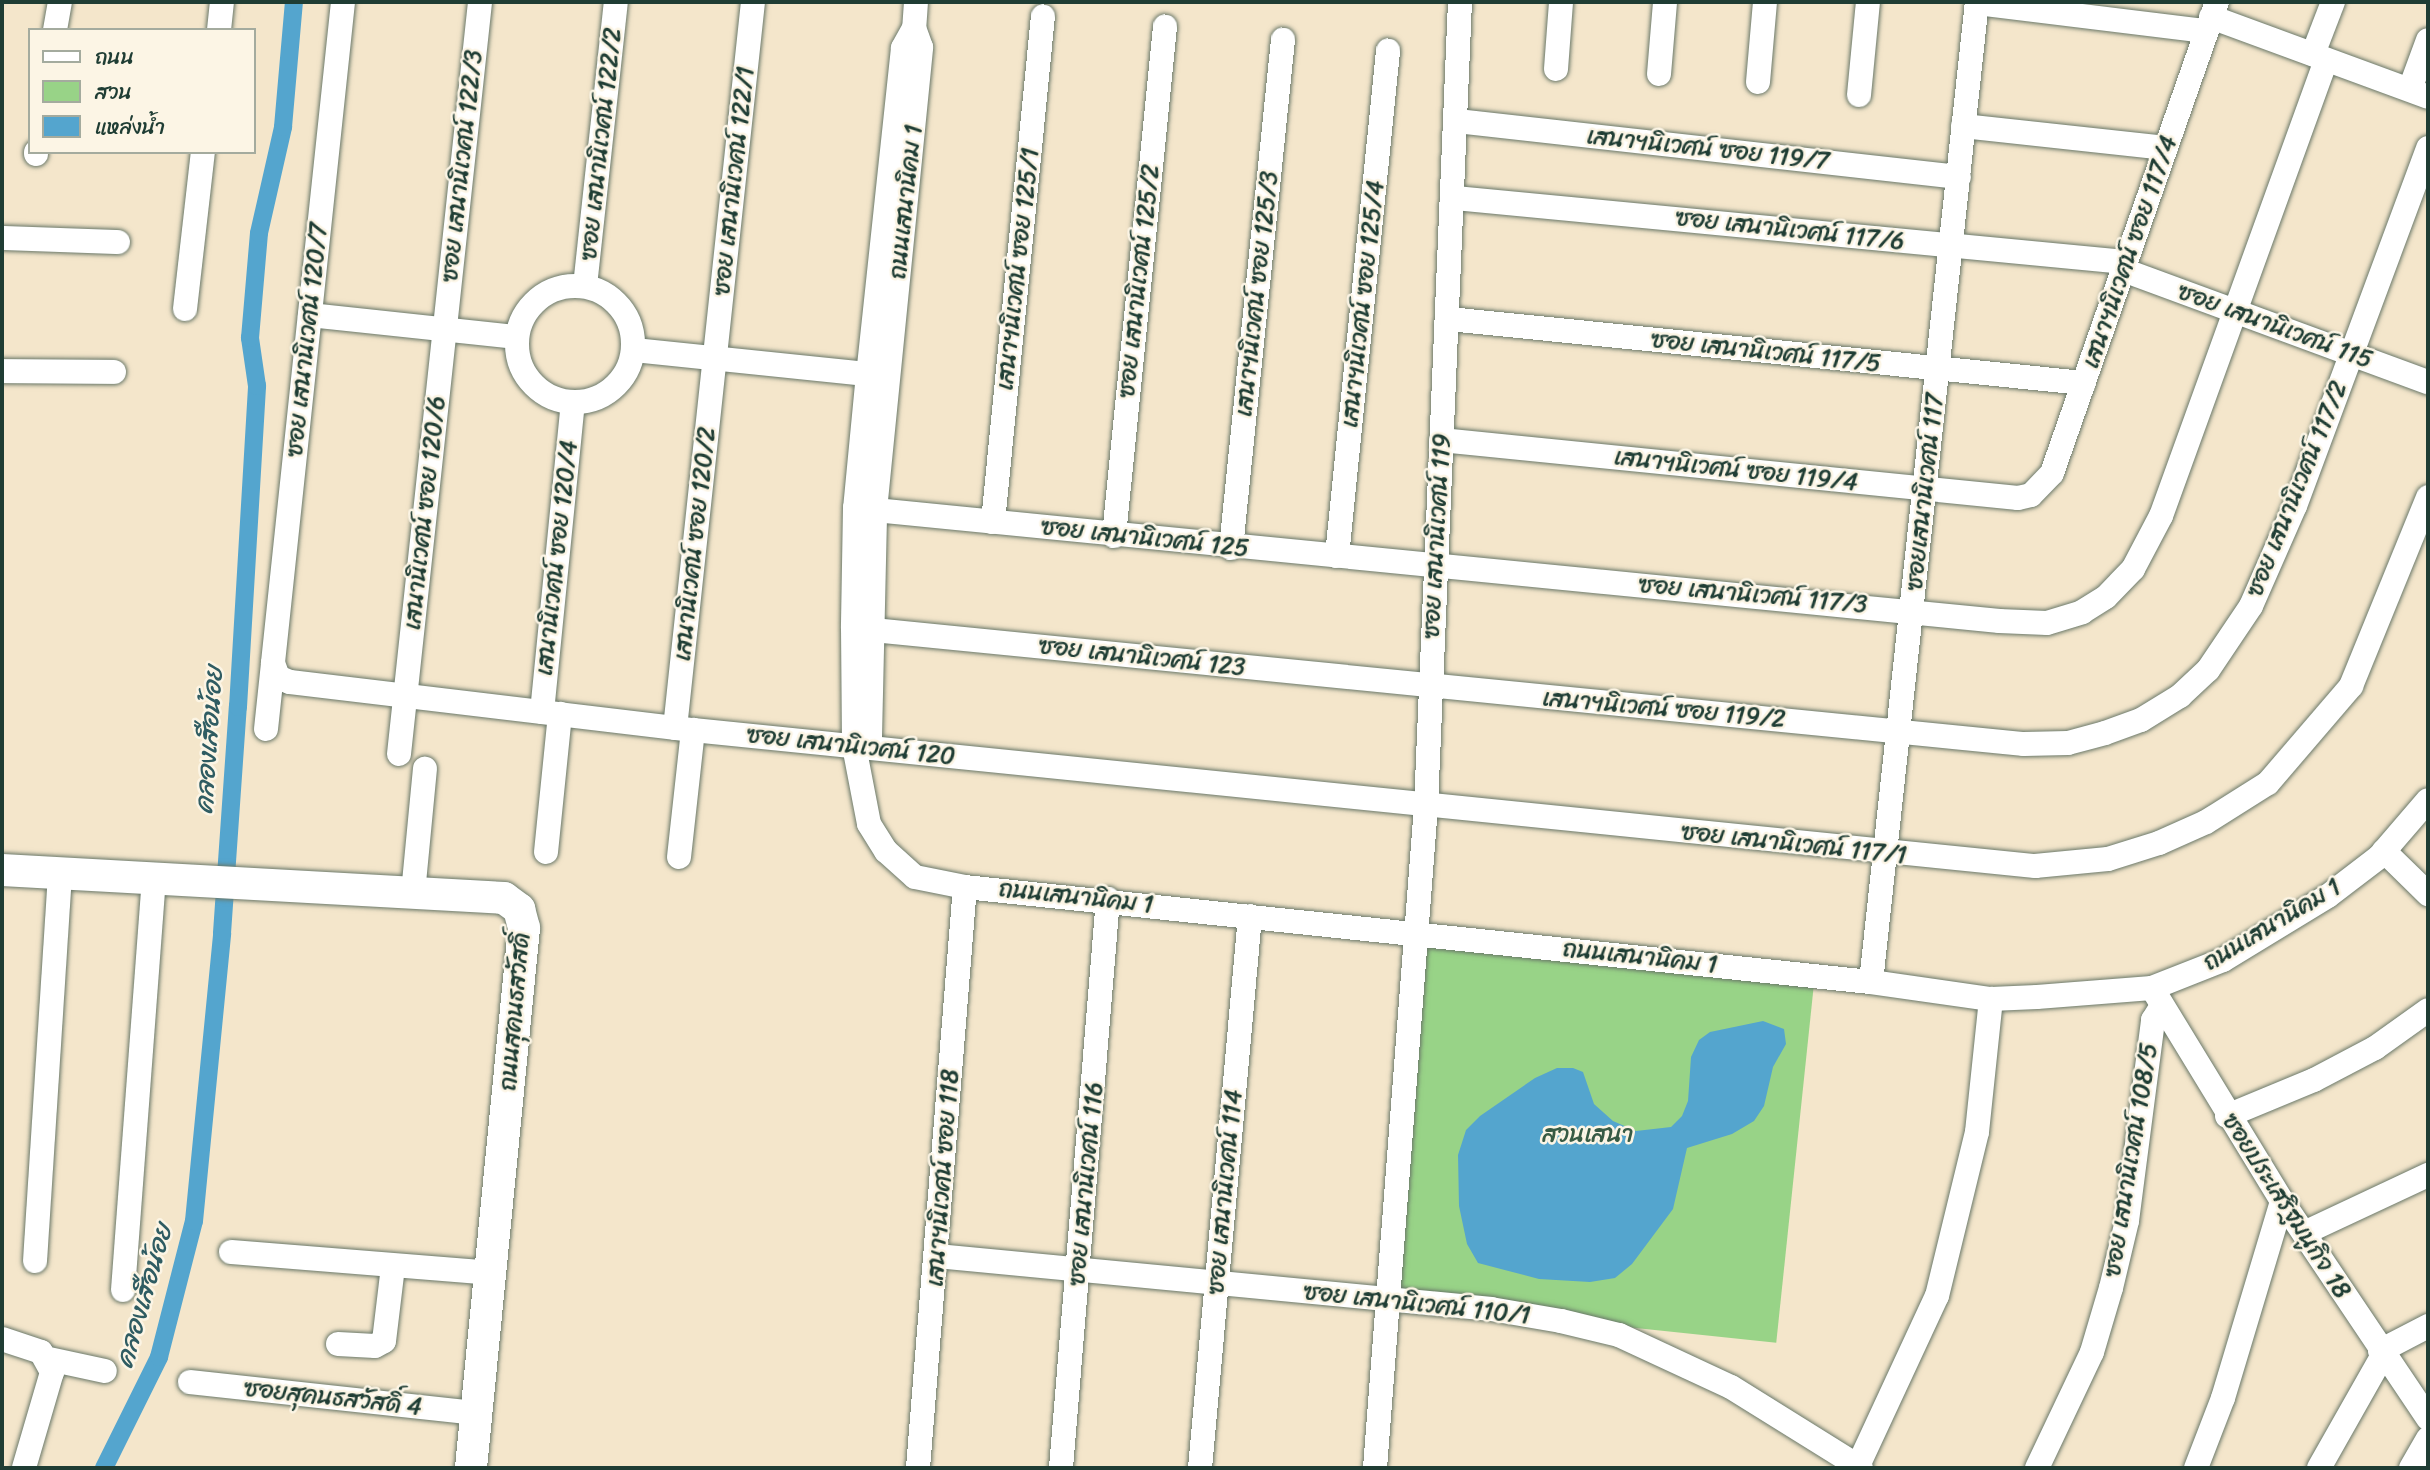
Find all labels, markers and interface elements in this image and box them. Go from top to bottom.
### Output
street label: ซอย เสนานิเวศน์ 122/2 [574,26,628,262]
legend [28,28,256,154]
text: ถนน [95,38,134,76]
street label: ซอย เสนานิเวศน์ 122/3 [435,49,489,283]
street label: ซอย เสนานิเวศน์ 122/1 [708,65,760,297]
text: สวน [95,73,132,111]
text: แหล่งน้ำ [95,108,165,146]
street label: เสนาฯนิเวศน์ ซอย 119/7 [1585,122,1831,176]
street label: ถนนเสนานิคม 1 [884,123,928,281]
street label: เสนาฯนิเวศน์ ซอย 117/4 [2077,132,2183,372]
street label: เสนาฯนิเวศน์ ซอย 125/1 [991,146,1045,392]
street label: ซอย เสนานิเวศน์ 125/2 [1112,163,1166,399]
street label: เสนาฯนิเวศน์ ซอย 125/3 [1230,170,1284,418]
street label: เสนาฯนิเวศน์ ซอย 125/4 [1336,179,1390,429]
street label: ซอย เสนานิเวศน์ 117/6 [1674,204,1906,256]
street label: ซอย เสนานิเวศน์ 120/7 [280,222,334,458]
street label: ซอย เสนานิเวศน์ 115 [2174,277,2376,375]
street label: ซอย เสนานิเวศน์ 117/5 [1650,326,1882,378]
street label: ซอย เสนานิเวศน์ 117/2 [2241,377,2353,601]
street label: ซอยเสนานิเวศน์ 117 [1900,392,1950,592]
street label: เสนานิเวศน์ ซอย 120/6 [398,395,452,631]
street label: เสนานิเวศน์ ซอย 120/2 [668,426,722,662]
street label: ซอย เสนานิเวศน์ 119 [1417,433,1457,639]
street label: เสนานิเวศน์ ซอย 120/4 [530,439,584,677]
street label: เสนาฯนิเวศน์ ซอย 119/4 [1613,443,1859,497]
street label: ซอย เสนานิเวศน์ 125 [1040,513,1250,563]
street label: ซอย เสนานิเวศน์ 117/3 [1637,571,1869,619]
street label: ซอย เสนานิเวศน์ 123 [1037,632,1247,682]
water label: คลองเสือน้อย [188,665,230,815]
street label: เสนาฯนิเวศน์ ซอย 119/2 [1541,684,1787,734]
street label: ซอย เสนานิเวศน์ 120 [745,721,957,771]
street label: ซอย เสนานิเวศน์ 117/1 [1680,818,1908,870]
street label: ถนนเสนานิคม 1 [2198,873,2346,977]
street label: ถนนเสนานิคม 1 [997,875,1155,919]
street label: ถนนสุคนธสวัสดิ์ [494,932,536,1092]
street label: ถนนเสนานิคม 1 [1561,935,1719,979]
street label: ซอย เสนานิเวศน์ 108/5 [2098,1041,2164,1279]
street label: เสนาฯนิเวศน์ ซอย 118 [921,1068,965,1288]
street label: ซอย เสนานิเวศน์ 116 [1063,1081,1109,1287]
street label: ซอย เสนานิเวศน์ 114 [1202,1088,1248,1296]
street label: ซอยประเสริฐมนูกิจ 18 [2215,1108,2357,1304]
park label: สวนเสนา [1542,1121,1634,1149]
water label: คลองเสือน้อย [109,1221,179,1371]
street label: ซอย เสนานิเวศน์ 110/1 [1302,1278,1532,1330]
street label: ซอยสุคนธสวัสดิ์ 4 [243,1374,423,1422]

